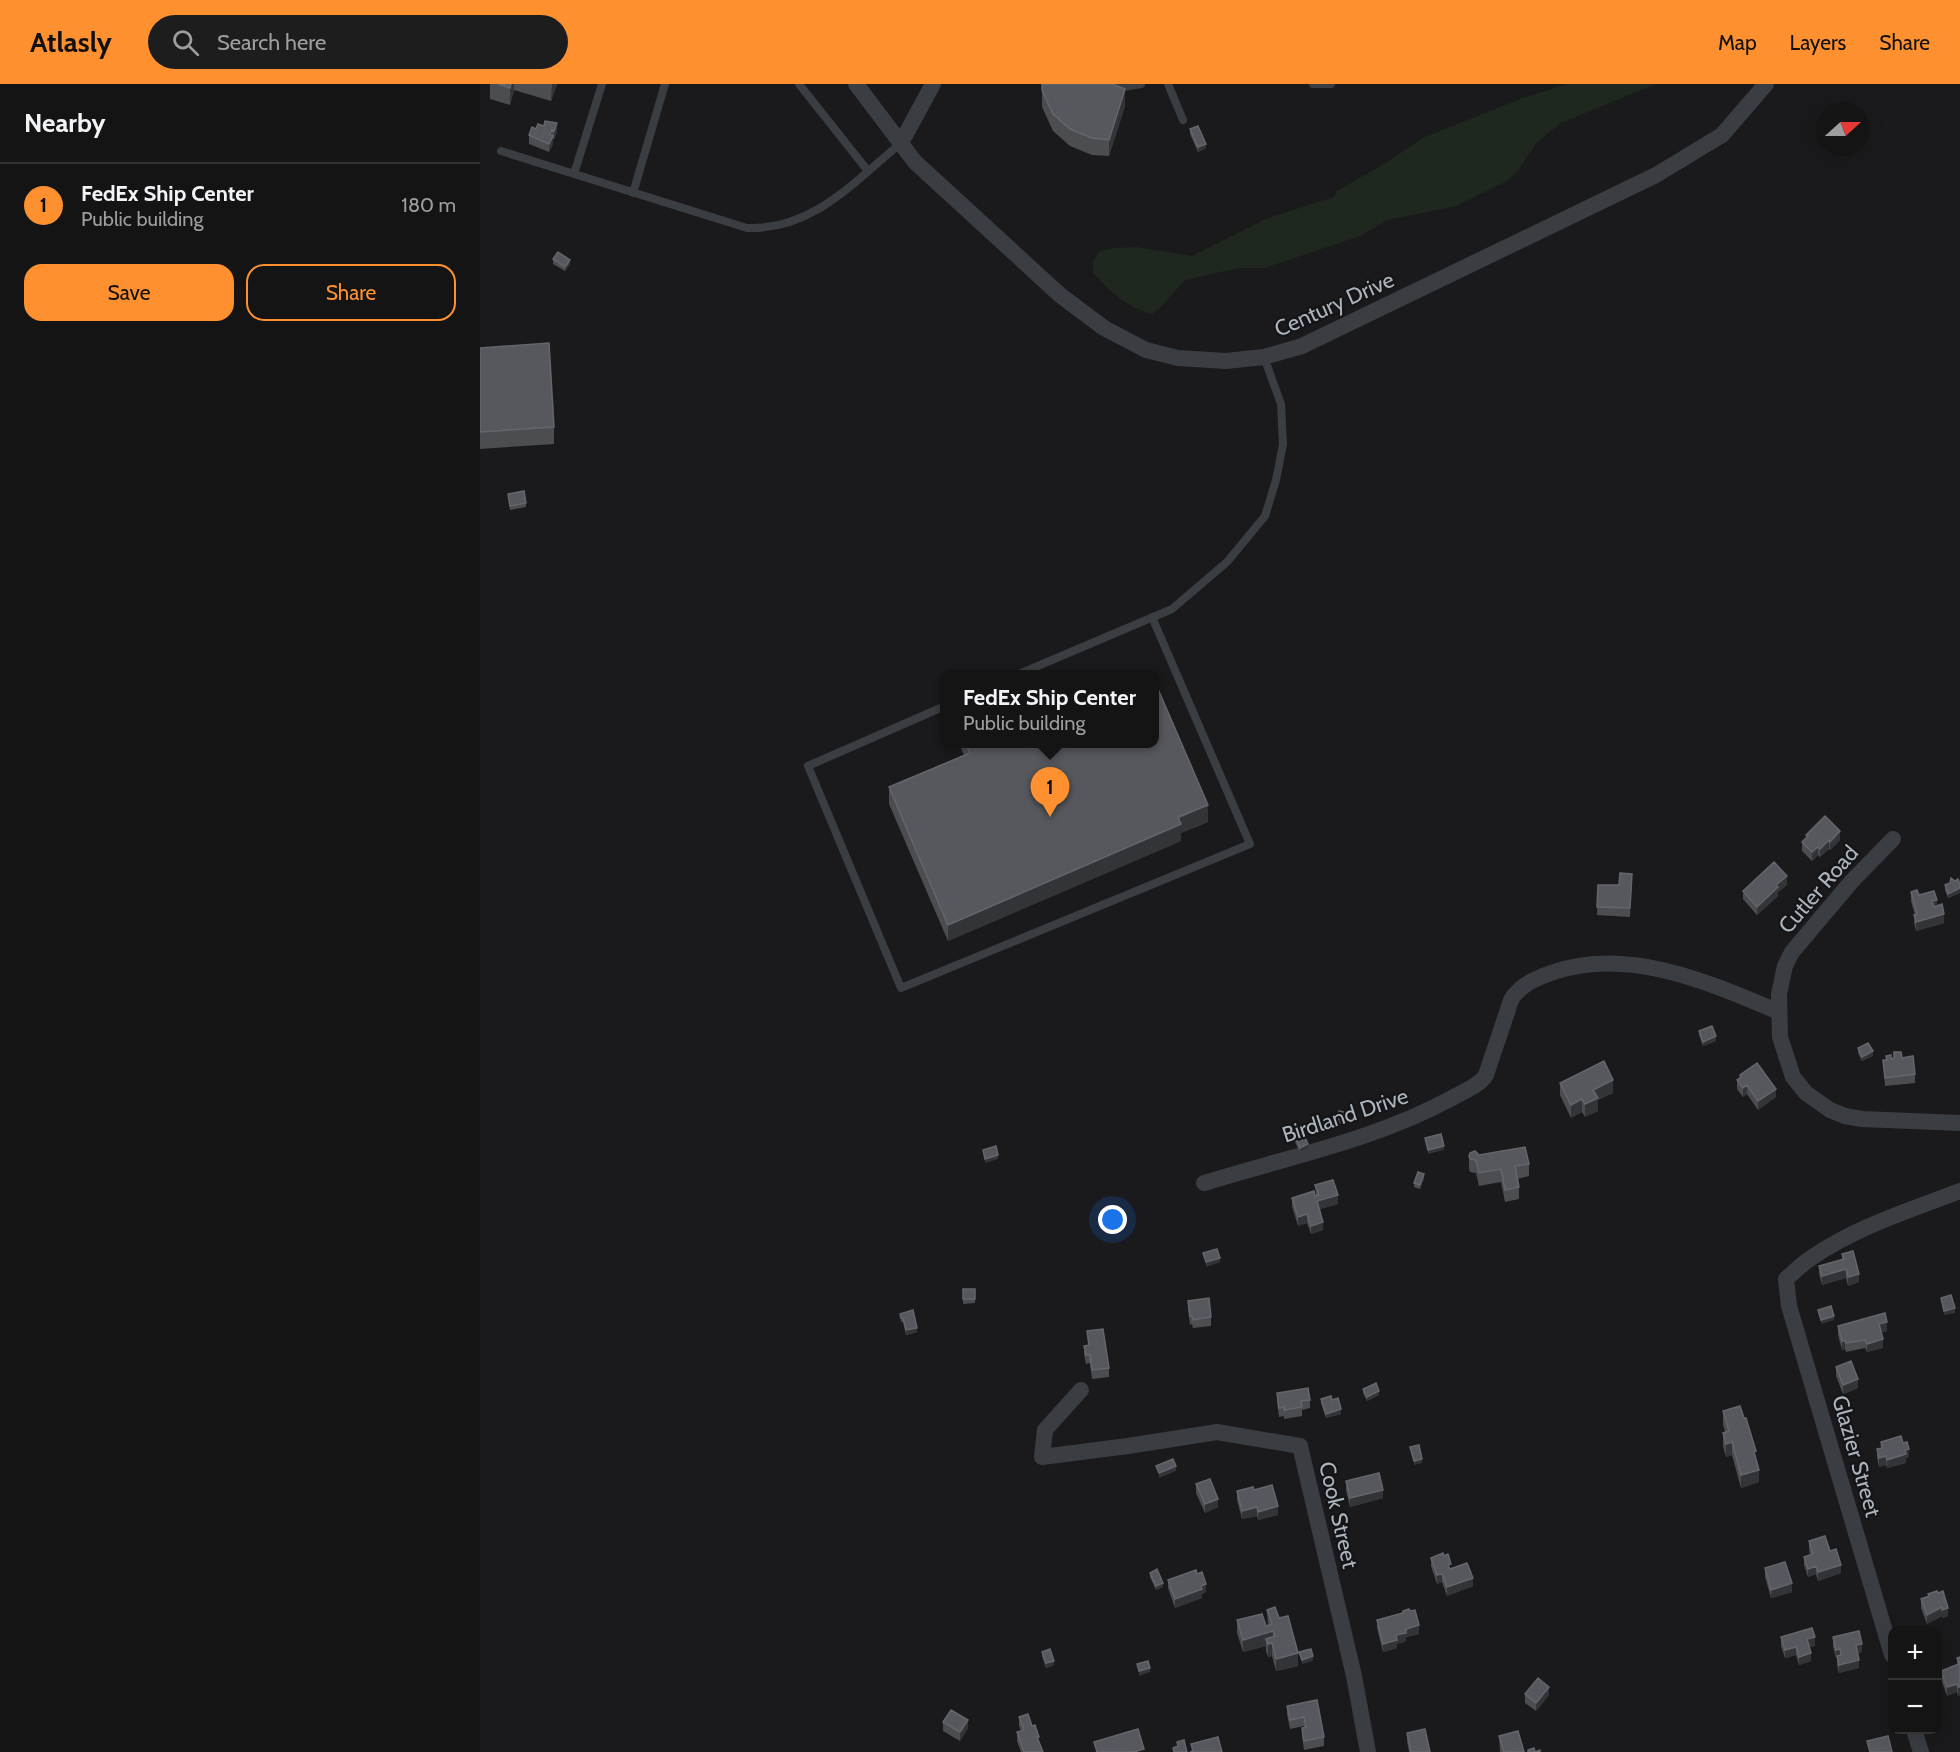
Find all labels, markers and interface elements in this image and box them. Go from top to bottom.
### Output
search box [148,15,568,69]
text: Atlasly [30,25,112,59]
icon: search [169,26,202,59]
text: Search here [217,29,326,56]
text: Map [1718,30,1757,55]
text: Layers [1790,30,1846,55]
text: Share [1879,30,1930,55]
north arrow [1816,102,1870,156]
text: Nearby [24,107,105,139]
text: FedEx Ship Center [81,180,254,207]
text: 1 [40,193,47,217]
text: 180 m [401,193,456,217]
text: Public building [81,207,203,231]
button: Save [24,264,234,321]
button: Share [246,264,456,321]
street label: Century Drive [1270,266,1398,343]
popup [940,670,1159,748]
text: FedEx Ship Center [963,684,1136,711]
text: Public building [963,711,1085,735]
pin: 1 [1030,768,1070,817]
street label: Cutler Road [1773,840,1864,939]
street label: Birdland Drive [1279,1082,1412,1149]
your location [1098,1205,1127,1234]
street label: Glazier Street [1826,1392,1887,1521]
street label: Cook Street [1313,1459,1364,1572]
map controls [1888,1626,1942,1734]
button: + [1888,1626,1942,1680]
button: − [1888,1680,1942,1734]

